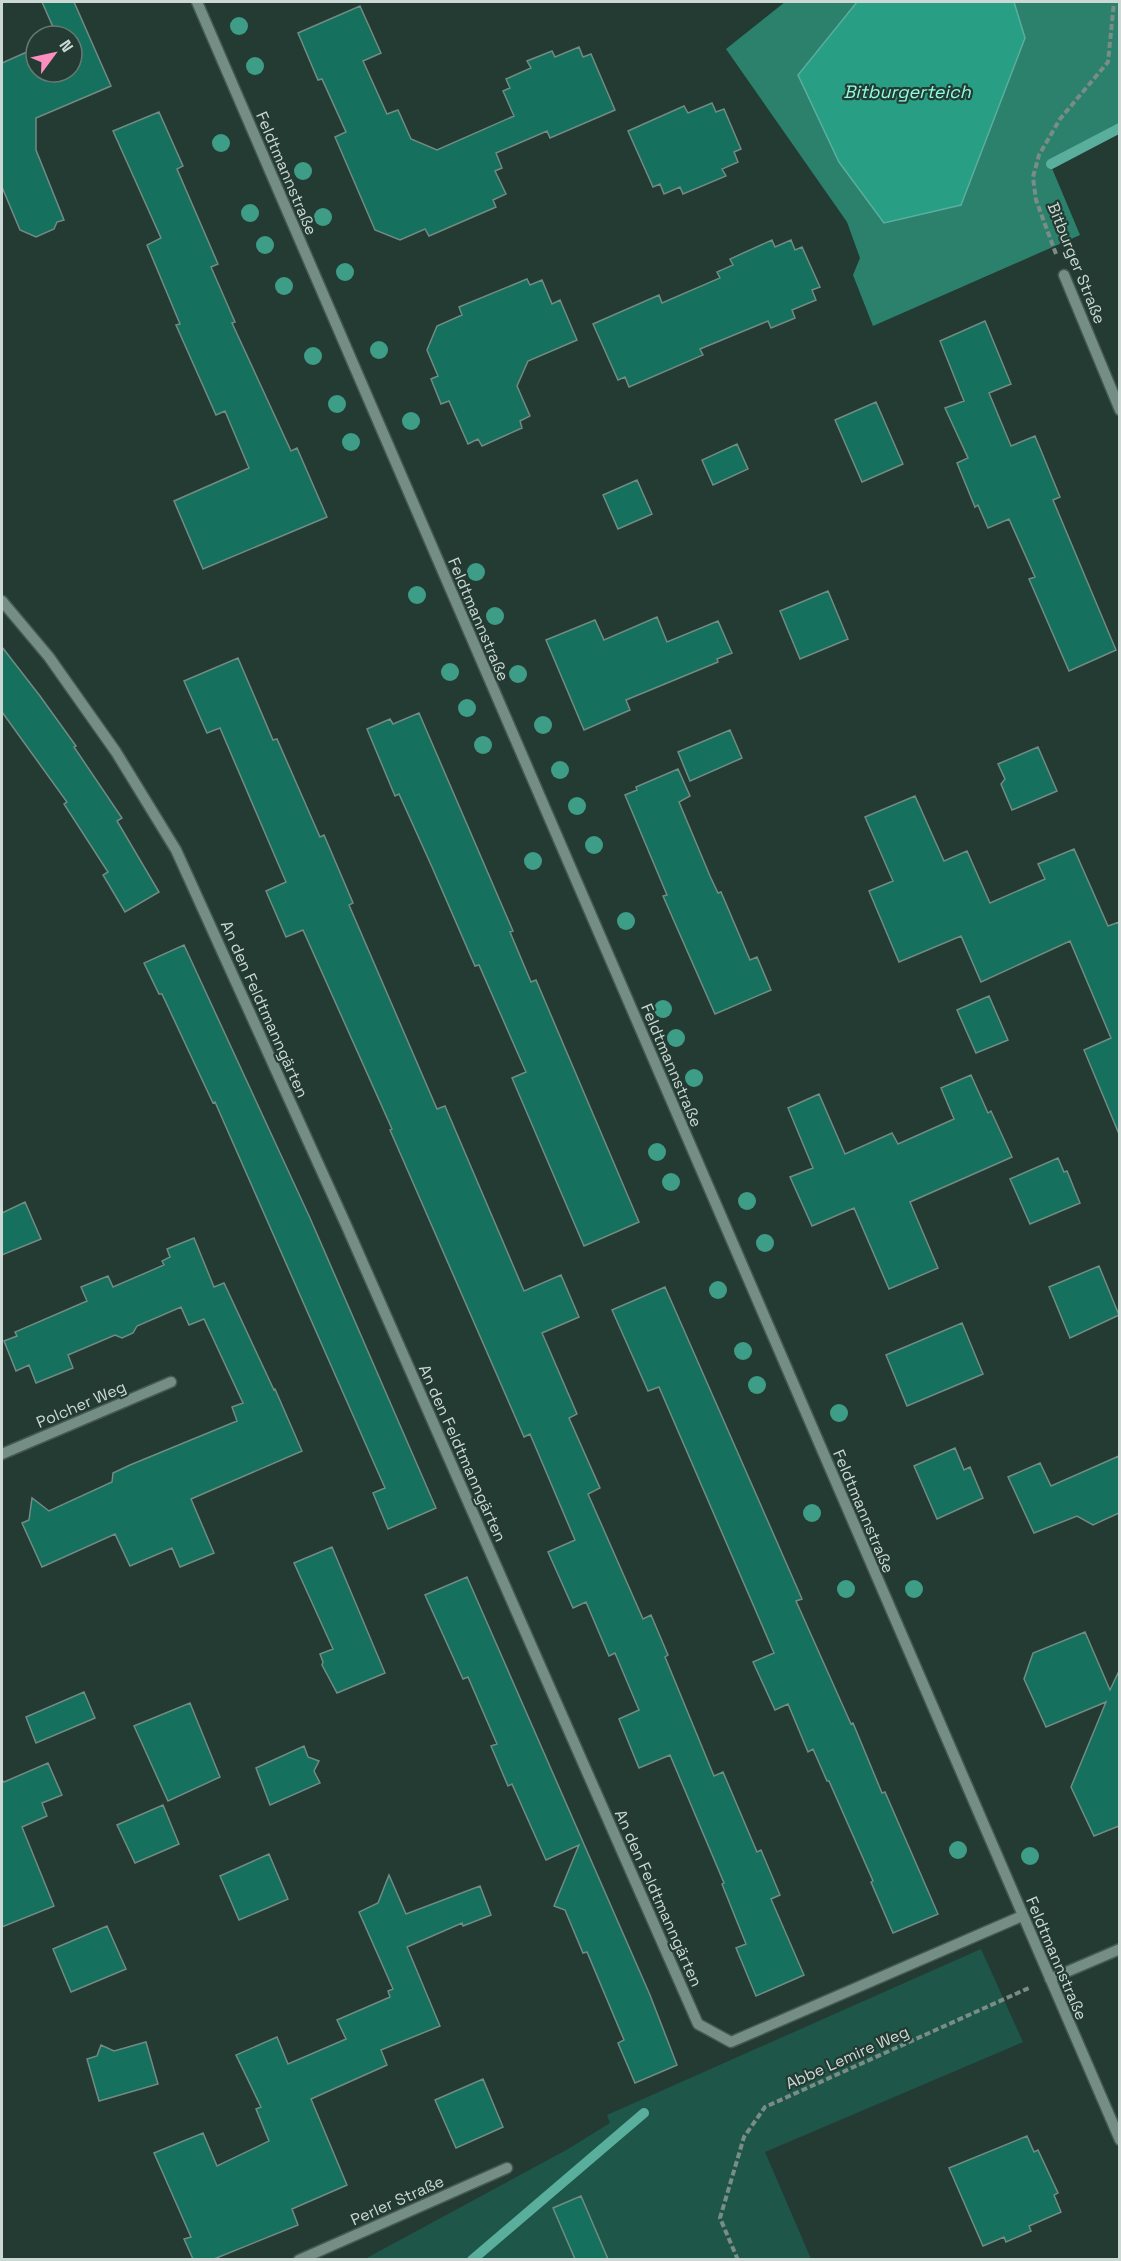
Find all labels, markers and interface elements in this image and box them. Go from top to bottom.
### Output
north arrow [24,24,84,84]
text: N [54,36,78,56]
water label: Bitburgerteich [843,80,972,103]
street label: Feldtmannstraße [251,108,322,238]
street label: Bitburger Straße [1043,199,1110,327]
street label: Feldtmannstraße [443,554,514,684]
street label: An den Feldtmanngärten [216,917,313,1101]
street label: Feldtmannstraße [636,1000,707,1130]
street label: An den Feldtmanngärten [414,1361,511,1545]
street label: Polcher Weg [33,1376,129,1433]
street label: Feldtmannstraße [828,1446,899,1576]
street label: An den Feldtmanngärten [610,1806,707,1990]
street label: Feldtmannstraße [1021,1893,1092,2023]
street label: Abbe Lemire Weg [782,2021,912,2094]
street label: Perler Straße [347,2171,447,2230]

